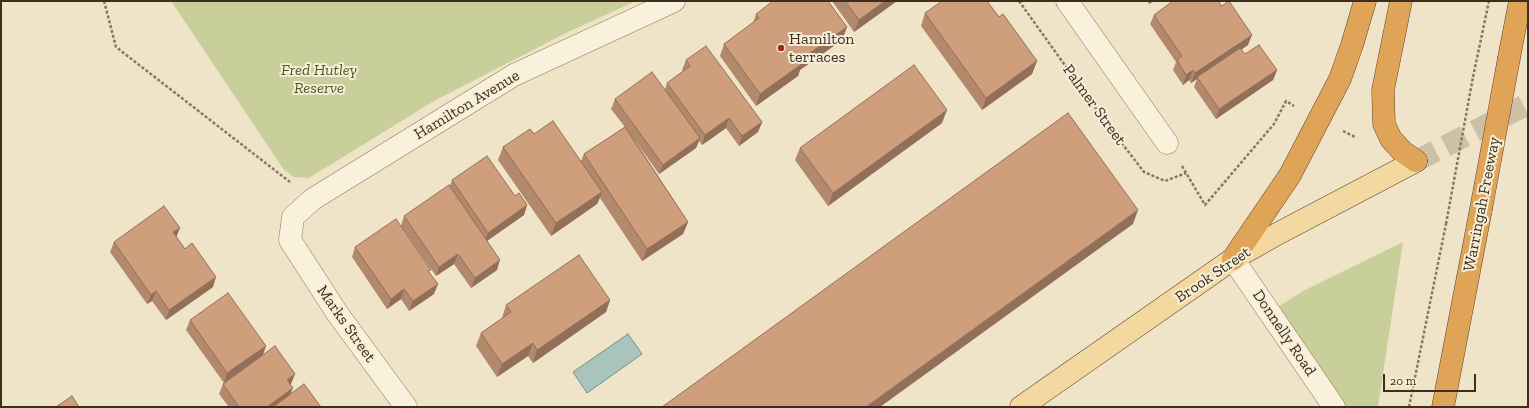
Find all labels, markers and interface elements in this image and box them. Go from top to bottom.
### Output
place label: Hamilton terraces [789,29,855,67]
marker: Hamilton terraces [776,43,786,53]
park label: Fred Hutley Reserve [281,60,357,98]
street label: Palmer Street [1058,61,1130,149]
street label: Hamilton Avenue [411,66,523,144]
street label: Warringah Freeway [1460,135,1504,273]
street label: Brook Street [1172,243,1254,307]
street label: Marks Street [312,282,380,366]
street label: Donnelly Road [1248,286,1320,380]
scale bar [1385,366,1478,392]
text: 20 m [1390,374,1416,388]

